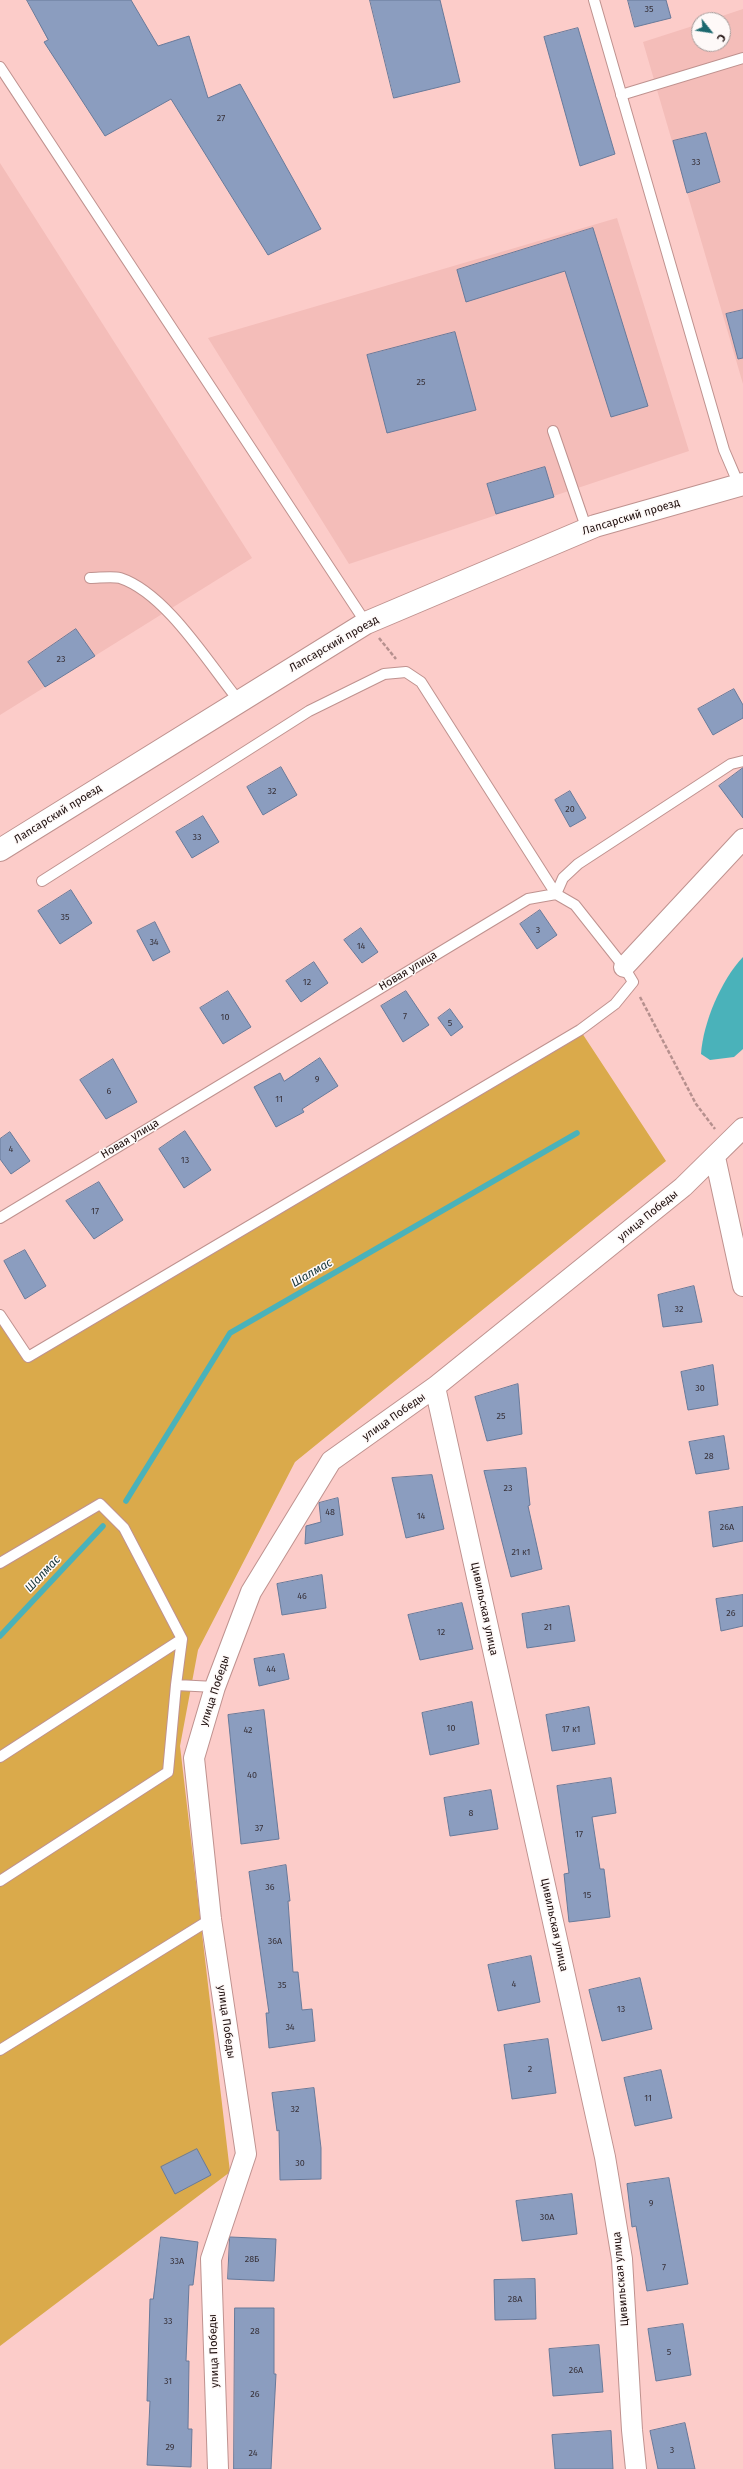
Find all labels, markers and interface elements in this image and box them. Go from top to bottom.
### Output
house number: 35 [645,4,653,14]
north arrow [691,12,731,52]
text: С [714,32,728,44]
house number: 27 [217,113,225,123]
house number: 33 [692,157,700,167]
house number: 25 [417,377,425,387]
street label: Лапсарский проезд [581,496,681,538]
street label: Лапсарский проезд [287,613,381,675]
house number: 23 [57,654,65,664]
street label: Лапсарский проезд [12,782,104,846]
house number: 32 [268,786,276,796]
house number: 20 [565,804,575,814]
house number: 33 [193,832,201,842]
house number: 35 [61,912,69,922]
house number: 3 [536,925,540,935]
house number: 34 [149,937,159,947]
house number: 14 [357,941,365,951]
street label: Новая улица [376,948,440,994]
house number: 12 [303,977,311,987]
house number: 7 [403,1011,407,1021]
house number: 10 [221,1012,229,1022]
house number: 5 [448,1018,452,1028]
house number: 9 [315,1074,319,1084]
house number: 6 [107,1086,111,1096]
house number: 11 [275,1094,283,1104]
street label: Новая улица [98,1116,162,1162]
house number: 4 [9,1144,13,1154]
house number: 13 [181,1155,189,1165]
street label: улица Победы [615,1188,681,1244]
house number: 17 [91,1206,99,1216]
water label: Шалмас [289,1255,335,1291]
house number: 32 [675,1304,683,1314]
house number: 30 [695,1383,705,1393]
street label: улица Победы [360,1390,428,1444]
house number: 25 [497,1411,505,1421]
house number: 28 [704,1451,714,1461]
house number: 23 [504,1483,512,1493]
house number: 48 [325,1507,335,1517]
house number: 14 [417,1511,425,1521]
house number: 26А [720,1522,734,1532]
house number: 21 к1 [512,1547,530,1557]
water label: Шалмас [22,1553,64,1595]
street label: Цивильская улица [468,1561,500,1657]
house number: 46 [297,1591,307,1601]
house number: 26 [726,1608,736,1618]
house number: 21 [544,1622,552,1632]
house number: 12 [437,1627,445,1637]
street label: улица Победы [197,1654,233,1728]
house number: 44 [266,1664,276,1674]
house number: 10 [447,1723,455,1733]
house number: 17 к1 [562,1724,580,1734]
house number: 42 [243,1725,253,1735]
house number: 40 [247,1770,257,1780]
house number: 8 [469,1808,473,1818]
house number: 37 [255,1823,263,1833]
house number: 17 [575,1829,583,1839]
street label: Цивильская улица [538,1877,570,1973]
house number: 36 [265,1882,275,1892]
house number: 15 [583,1890,591,1900]
house number: 36А [268,1936,282,1946]
house number: 4 [512,1979,516,1989]
house number: 35 [278,1980,286,1990]
street label: улица Победы [214,1985,238,2059]
house number: 13 [617,2004,625,2014]
house number: 34 [285,2022,295,2032]
house number: 2 [528,2064,532,2074]
house number: 11 [644,2093,652,2103]
house number: 32 [291,2104,299,2114]
house number: 30 [295,2158,305,2168]
house number: 9 [649,2198,653,2208]
house number: 30А [540,2212,554,2222]
street label: Цивильская улица [610,2231,632,2327]
house number: 28Б [245,2254,259,2264]
house number: 33А [170,2256,184,2266]
house number: 7 [662,2262,666,2272]
house number: 28А [508,2294,522,2304]
street label: улица Победы [206,2314,222,2388]
house number: 33 [164,2316,172,2326]
house number: 28 [250,2326,260,2336]
house number: 5 [667,2347,671,2357]
house number: 26А [569,2365,583,2375]
house number: 31 [164,2376,172,2386]
house number: 26 [250,2389,260,2399]
house number: 29 [165,2442,175,2452]
house number: 3 [670,2445,674,2455]
house number: 24 [249,2448,257,2458]

